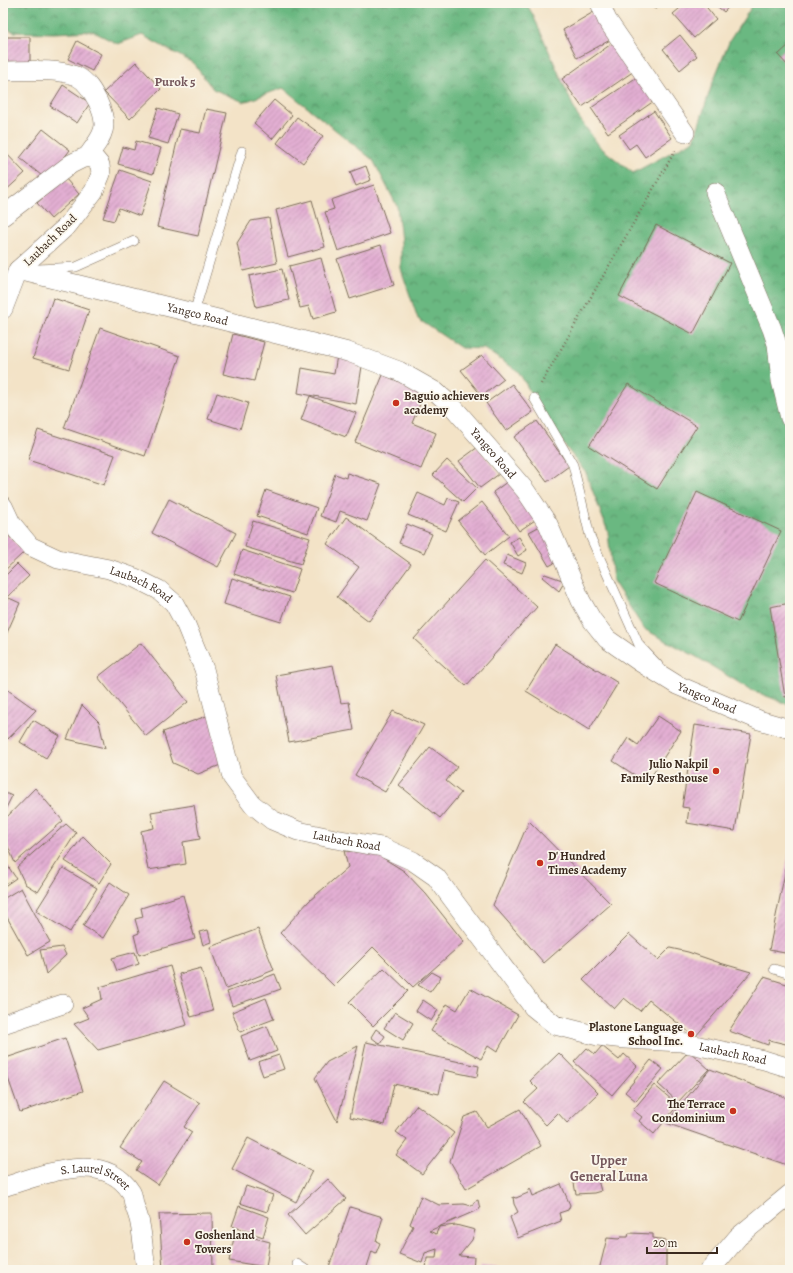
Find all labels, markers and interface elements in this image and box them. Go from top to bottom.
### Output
district label: Purok 5 [154,73,196,90]
street label: Laubach Road [20,210,81,270]
street label: Yangco Road [165,299,230,329]
place label: Baguio achievers academy [404,388,489,418]
marker: Baguio achievers academy [391,398,401,408]
street label: Yangco Road [466,424,520,482]
street label: Laubach Road [107,562,176,607]
street label: Yangco Road [674,678,739,718]
place label: Julio Nakpil Family Resthouse [621,756,709,786]
marker: Julio Nakpil Family Resthouse [711,766,721,776]
street label: Laubach Road [311,826,383,855]
place label: D' Hundred Times Academy [548,848,627,878]
marker: D' Hundred Times Academy [535,858,545,868]
place label: Plastone Language School Inc. [589,1019,683,1049]
marker: Plastone Language School Inc. [686,1029,696,1039]
street label: Laubach Road [697,1038,769,1068]
place label: The Terrace Condominium [652,1096,725,1126]
marker: The Terrace Condominium [728,1106,738,1116]
district label: Upper General Luna [570,1151,648,1186]
street label: S. Laurel Street [59,1160,135,1193]
place label: Goshenland Towers [195,1227,255,1257]
scale bar [647,1229,717,1255]
text: 20 m [653,1235,677,1251]
marker: Goshenland Towers [182,1237,192,1247]

